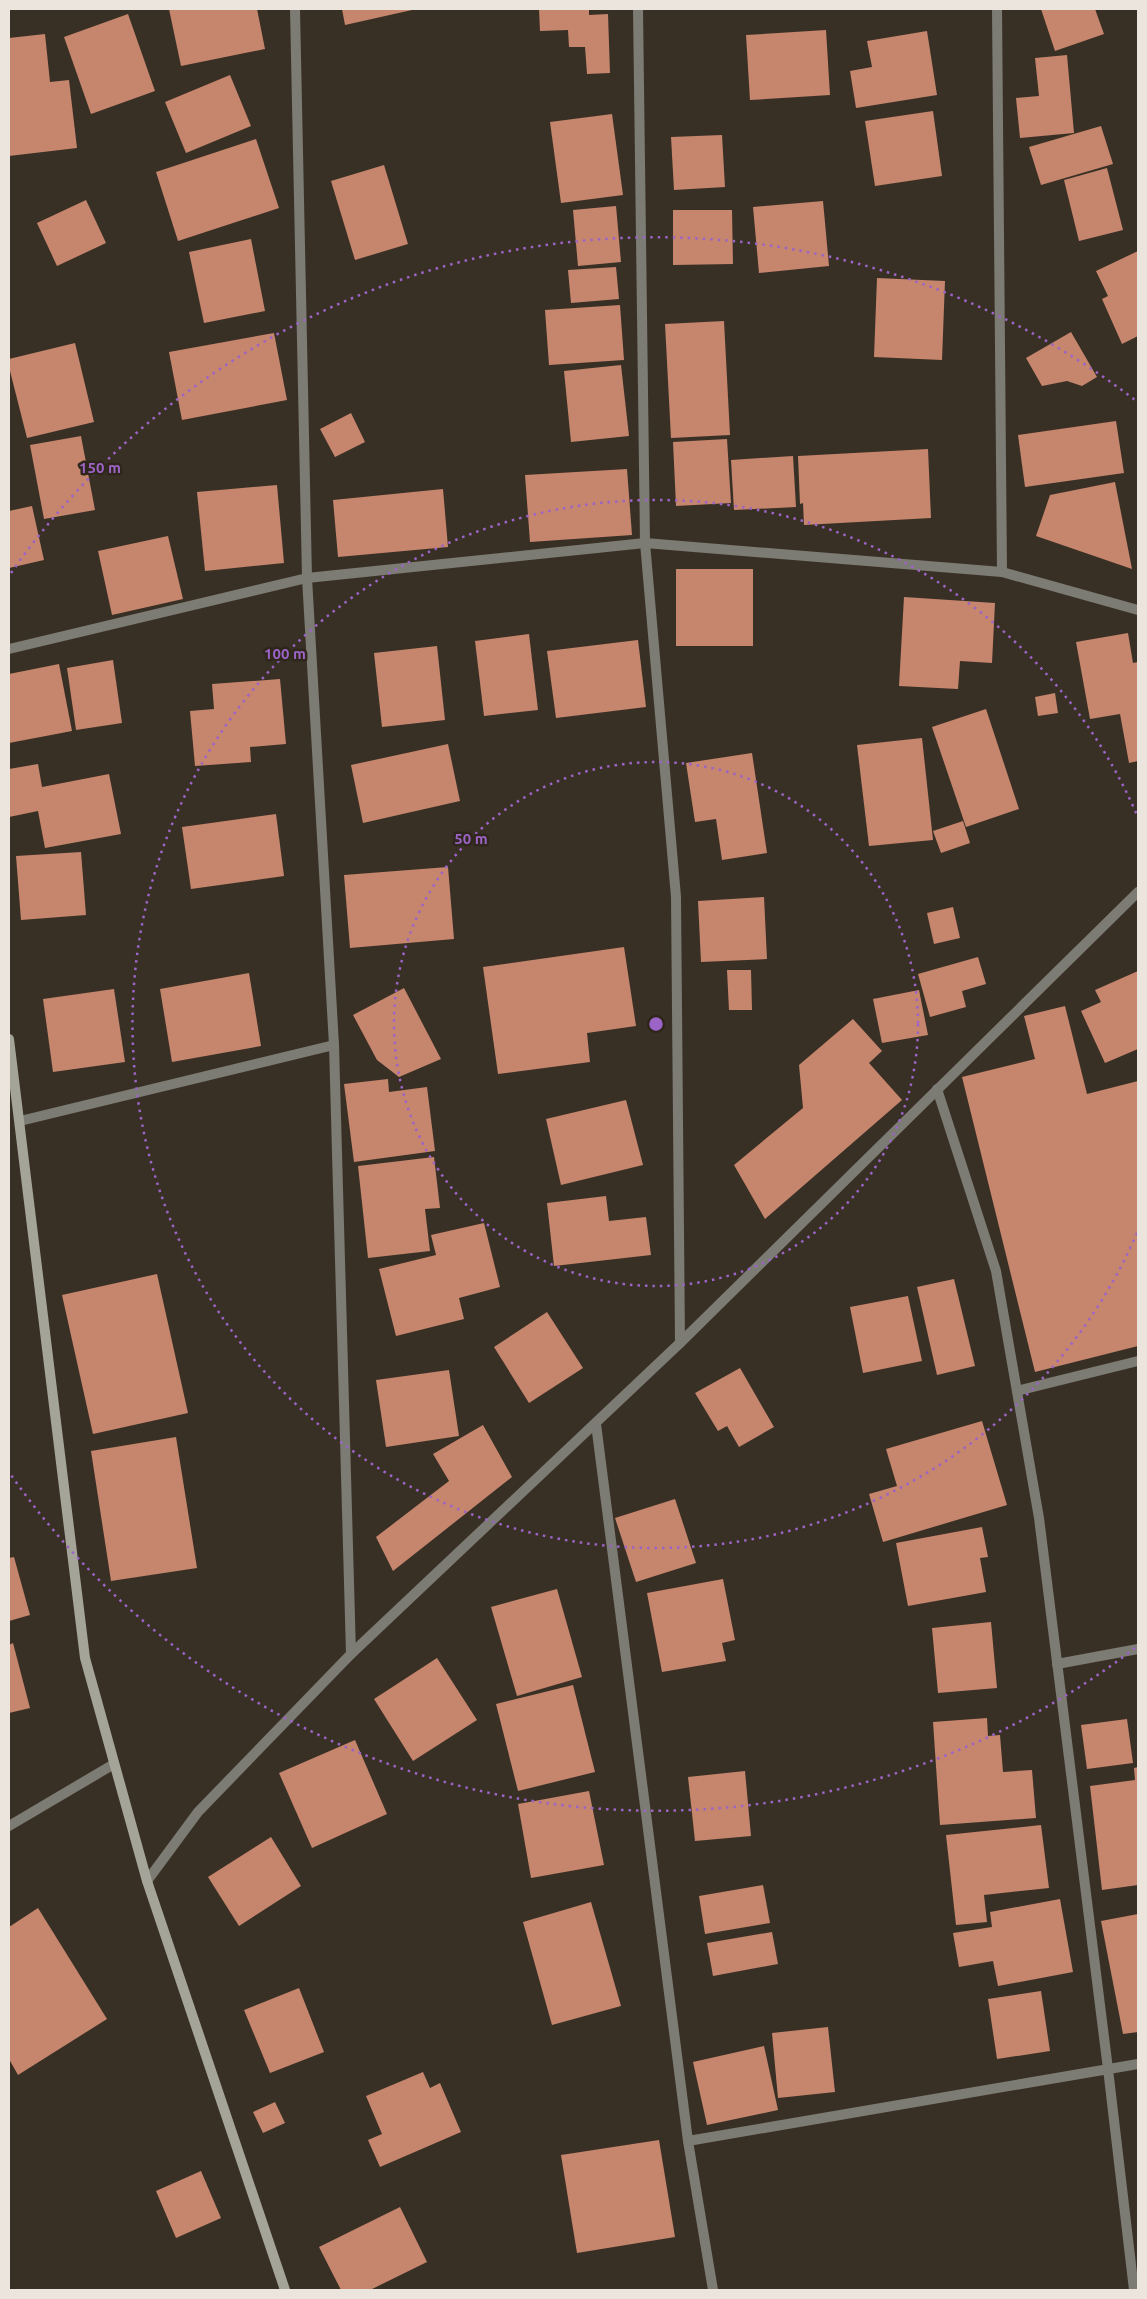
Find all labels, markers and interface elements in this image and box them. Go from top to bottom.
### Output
text: 150 m [79,459,121,476]
text: 100 m [264,645,306,662]
text: 50 m [454,830,488,847]
centre of rings [647,1015,665,1033]

